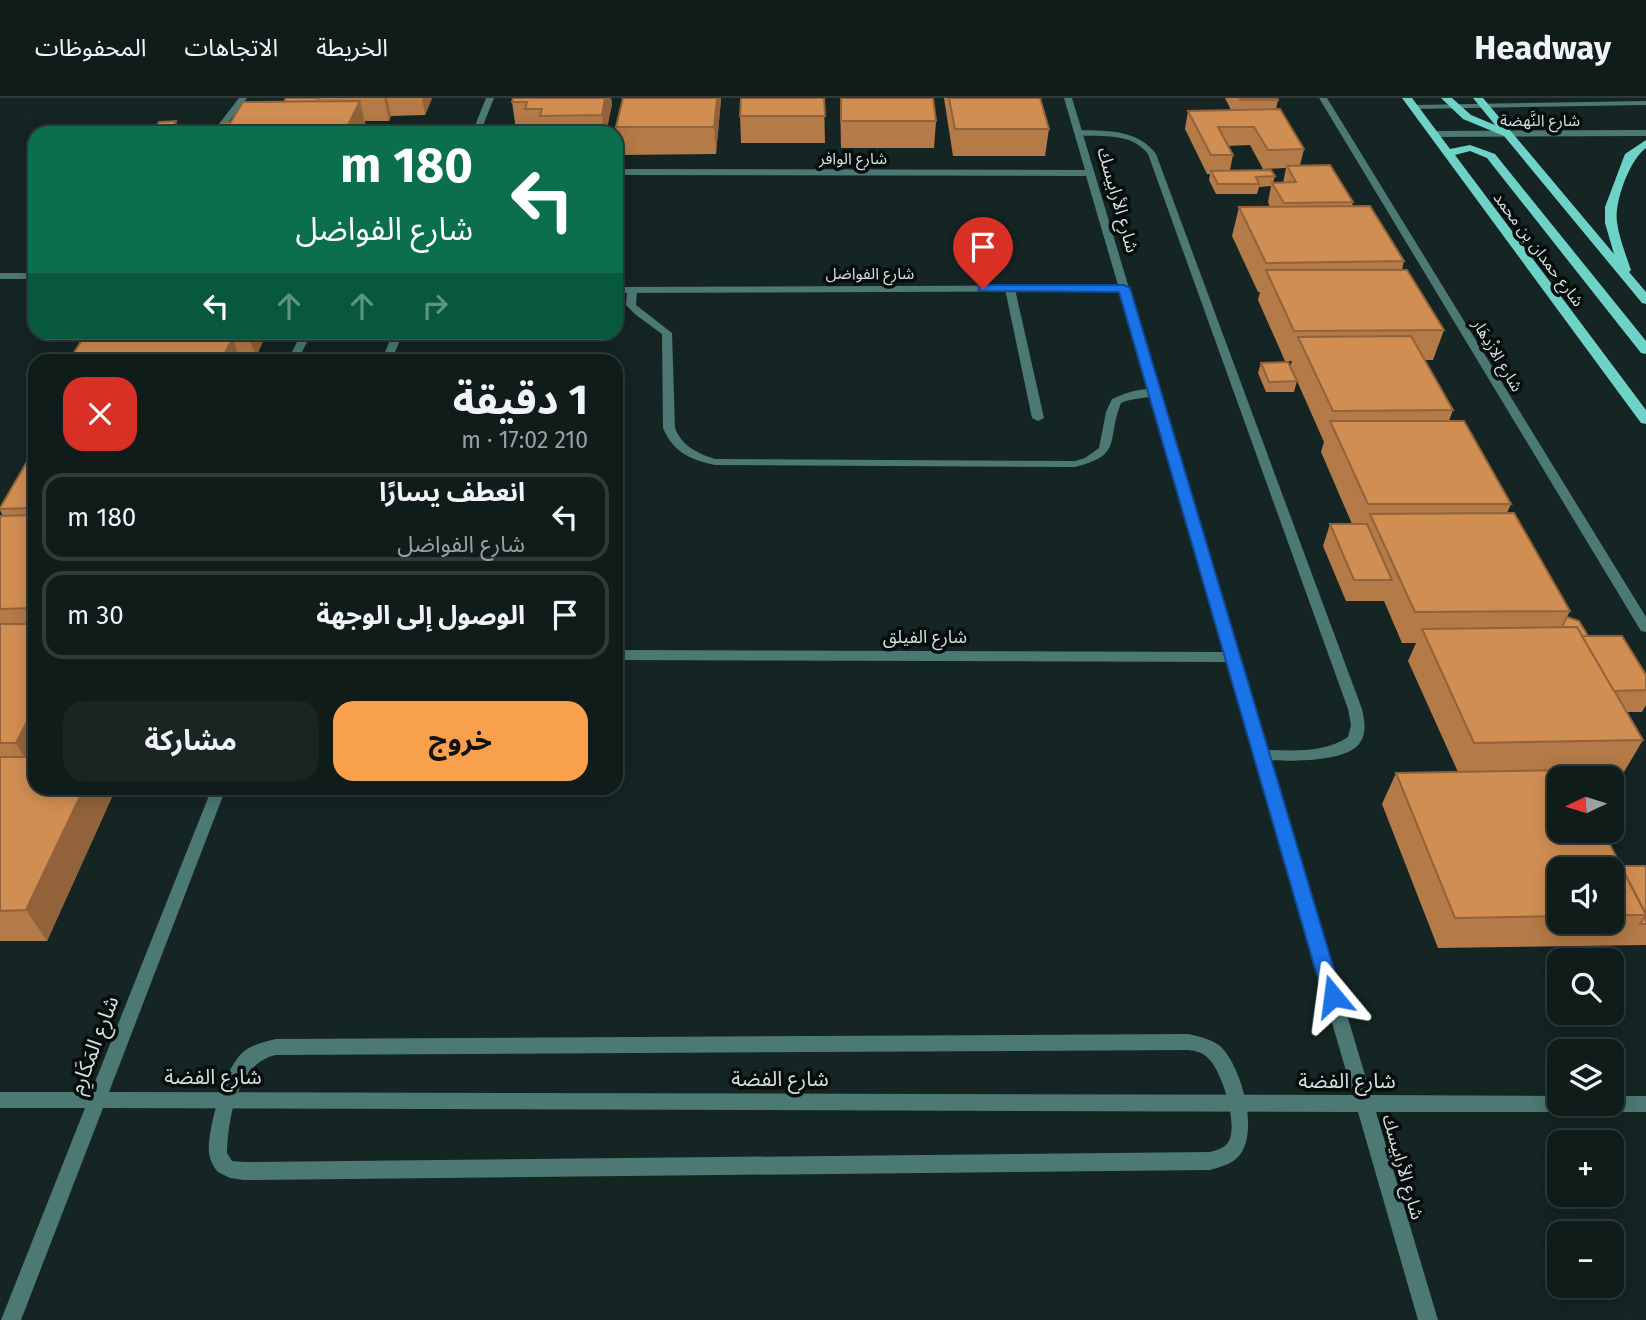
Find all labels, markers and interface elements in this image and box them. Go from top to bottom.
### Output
text: Headway [1474,28,1611,68]
text: المحفوظات [35,34,146,62]
text: الاتجاهات [184,34,278,62]
text: الخريطة [316,34,388,62]
street label: شارع النَّهضة [1500,110,1580,133]
text: 180 m [340,136,473,195]
street label: شارع الأرابيسك [1090,145,1144,256]
street label: شارع الوافر [818,149,887,171]
icon: left [497,154,588,245]
street label: شارع حمدان بن محمد [1487,188,1588,312]
text: شارع الفواضل [295,210,473,248]
pin [953,217,1013,289]
icon: arrive [964,228,1002,266]
street label: شارع الفواضل [826,264,914,286]
icon: left [197,287,235,325]
icon: ahead [270,287,308,325]
icon: ahead [343,287,381,325]
icon: right [416,287,454,325]
street label: شارع الازْدِهَار [1465,315,1527,397]
text: 1 دقيقة [453,375,588,425]
button: close [63,377,137,451]
text: 210 m · 17:02 [461,426,588,454]
text: انعطف يسارًا [379,477,525,508]
icon: left [546,498,584,536]
text: 180 m [67,502,136,533]
text: شارع الفواضل [397,530,525,558]
icon: arrive [546,596,584,634]
text: 30 m [67,600,124,631]
text: الوصول إلى الوجهة [316,600,525,631]
street label: شارع الفيلق [883,626,967,651]
button: مشاركة [63,701,319,781]
button: خروج [333,701,588,781]
north arrow [1547,766,1624,844]
map controls [1547,766,1624,1298]
button: sound [1547,857,1624,934]
button: search [1547,948,1624,1025]
position arrow [1296,959,1370,1033]
street label: شارع المَكَارِم [63,992,127,1099]
button: layers [1547,1039,1624,1116]
street label: شارع الفضة [164,1064,262,1092]
street label: شارع الفضة [731,1066,829,1094]
street label: شارع الفضة [1298,1068,1396,1096]
street label: شارع الأرابيسك [1375,1112,1429,1223]
button: + [1547,1130,1624,1207]
button: − [1547,1221,1624,1298]

